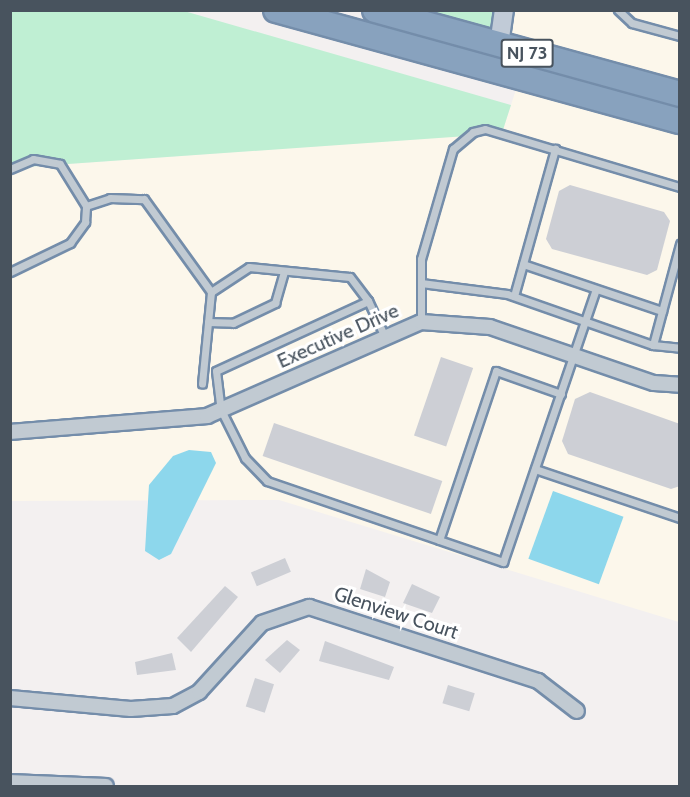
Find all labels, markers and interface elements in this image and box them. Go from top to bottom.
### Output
road number: NJ 73 [500,38,554,68]
street label: Executive Drive [274,299,402,373]
street label: Glenview Court [331,582,461,644]

